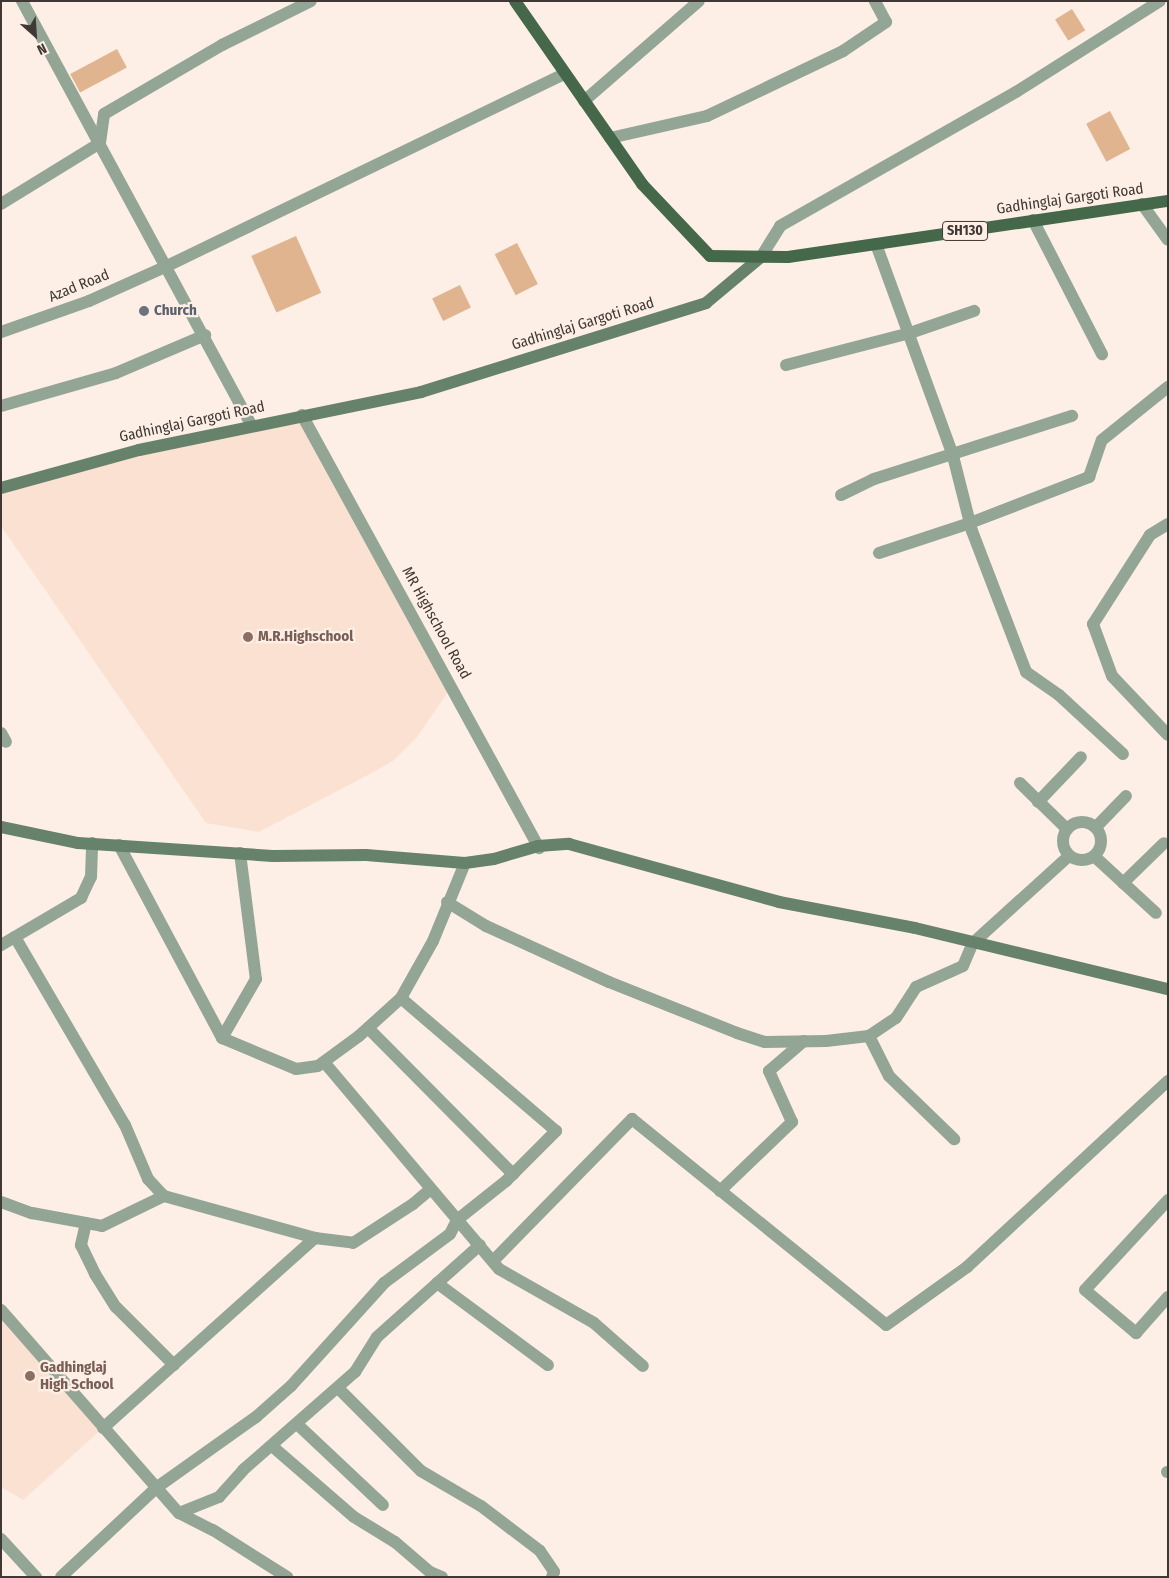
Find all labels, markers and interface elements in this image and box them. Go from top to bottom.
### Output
north arrow [10,10,60,60]
text: N [34,39,49,58]
street label: Gadhinglaj Gargoti Road [995,180,1145,218]
road number: SH130 [941,220,989,242]
street label: Azad Road [46,266,112,306]
street label: Gadhinglaj Gargoti Road [510,294,656,354]
place label: Church [154,302,197,320]
marker: Church [138,305,150,317]
street label: Gadhinglaj Gargoti Road [118,398,266,446]
street label: MR Highschool Road [398,564,474,682]
place label: M.R.Highschool [258,628,353,646]
marker: M.R.Highschool [242,631,254,643]
place label: Gadhinglaj High School [40,1358,114,1393]
marker: Gadhinglaj High School [24,1370,36,1382]

